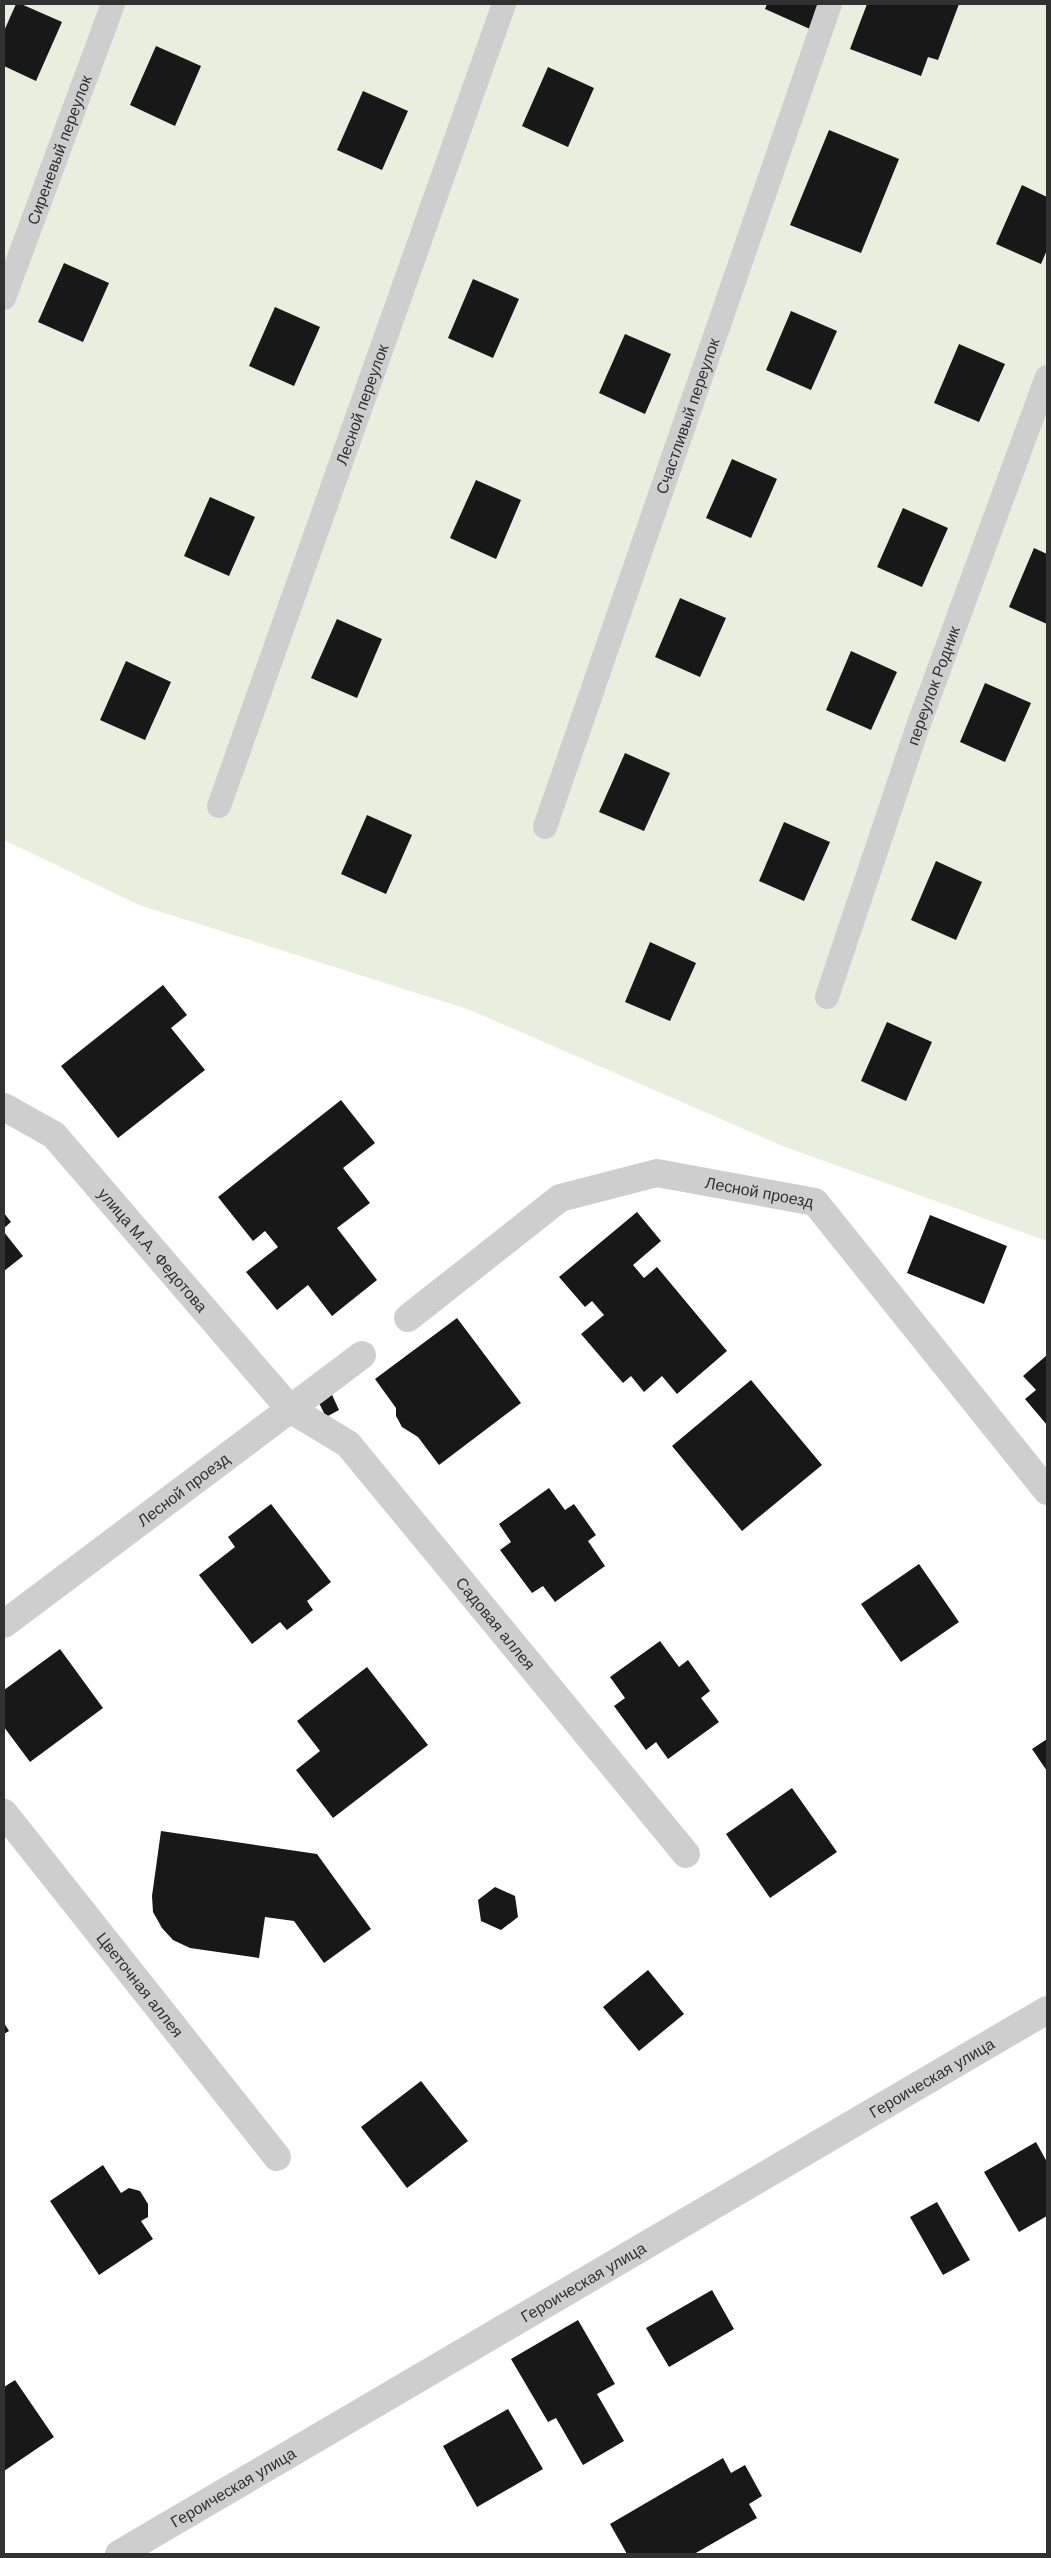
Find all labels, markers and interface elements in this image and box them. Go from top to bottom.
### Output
street label: Сиреневый переулок [24,72,95,227]
street label: Счастливый переулок [653,335,723,496]
street label: Лесной переулок [333,341,392,467]
street label: переулок Родник [904,623,963,747]
street label: Лесной проезд [704,1174,816,1211]
street label: улица М.А. Федотова [95,1185,211,1316]
street label: Лесной проезд [134,1450,233,1530]
street label: Садовая аллея [452,1574,538,1673]
street label: Цветочная аллея [93,1929,186,2041]
street label: Героическая улица [866,2035,998,2121]
street label: Героическая улица [518,2239,649,2326]
street label: Героическая улица [168,2444,299,2531]

